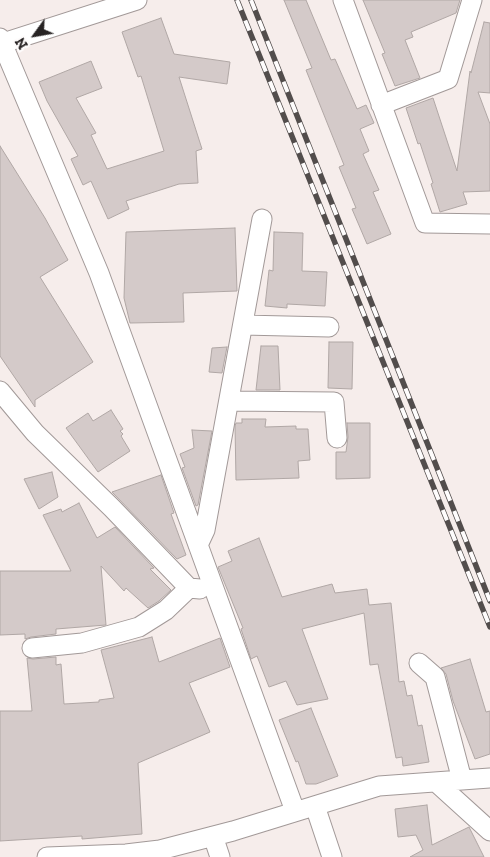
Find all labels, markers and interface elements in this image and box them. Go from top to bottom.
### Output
north arrow [10,10,60,60]
text: N [12,34,32,52]

